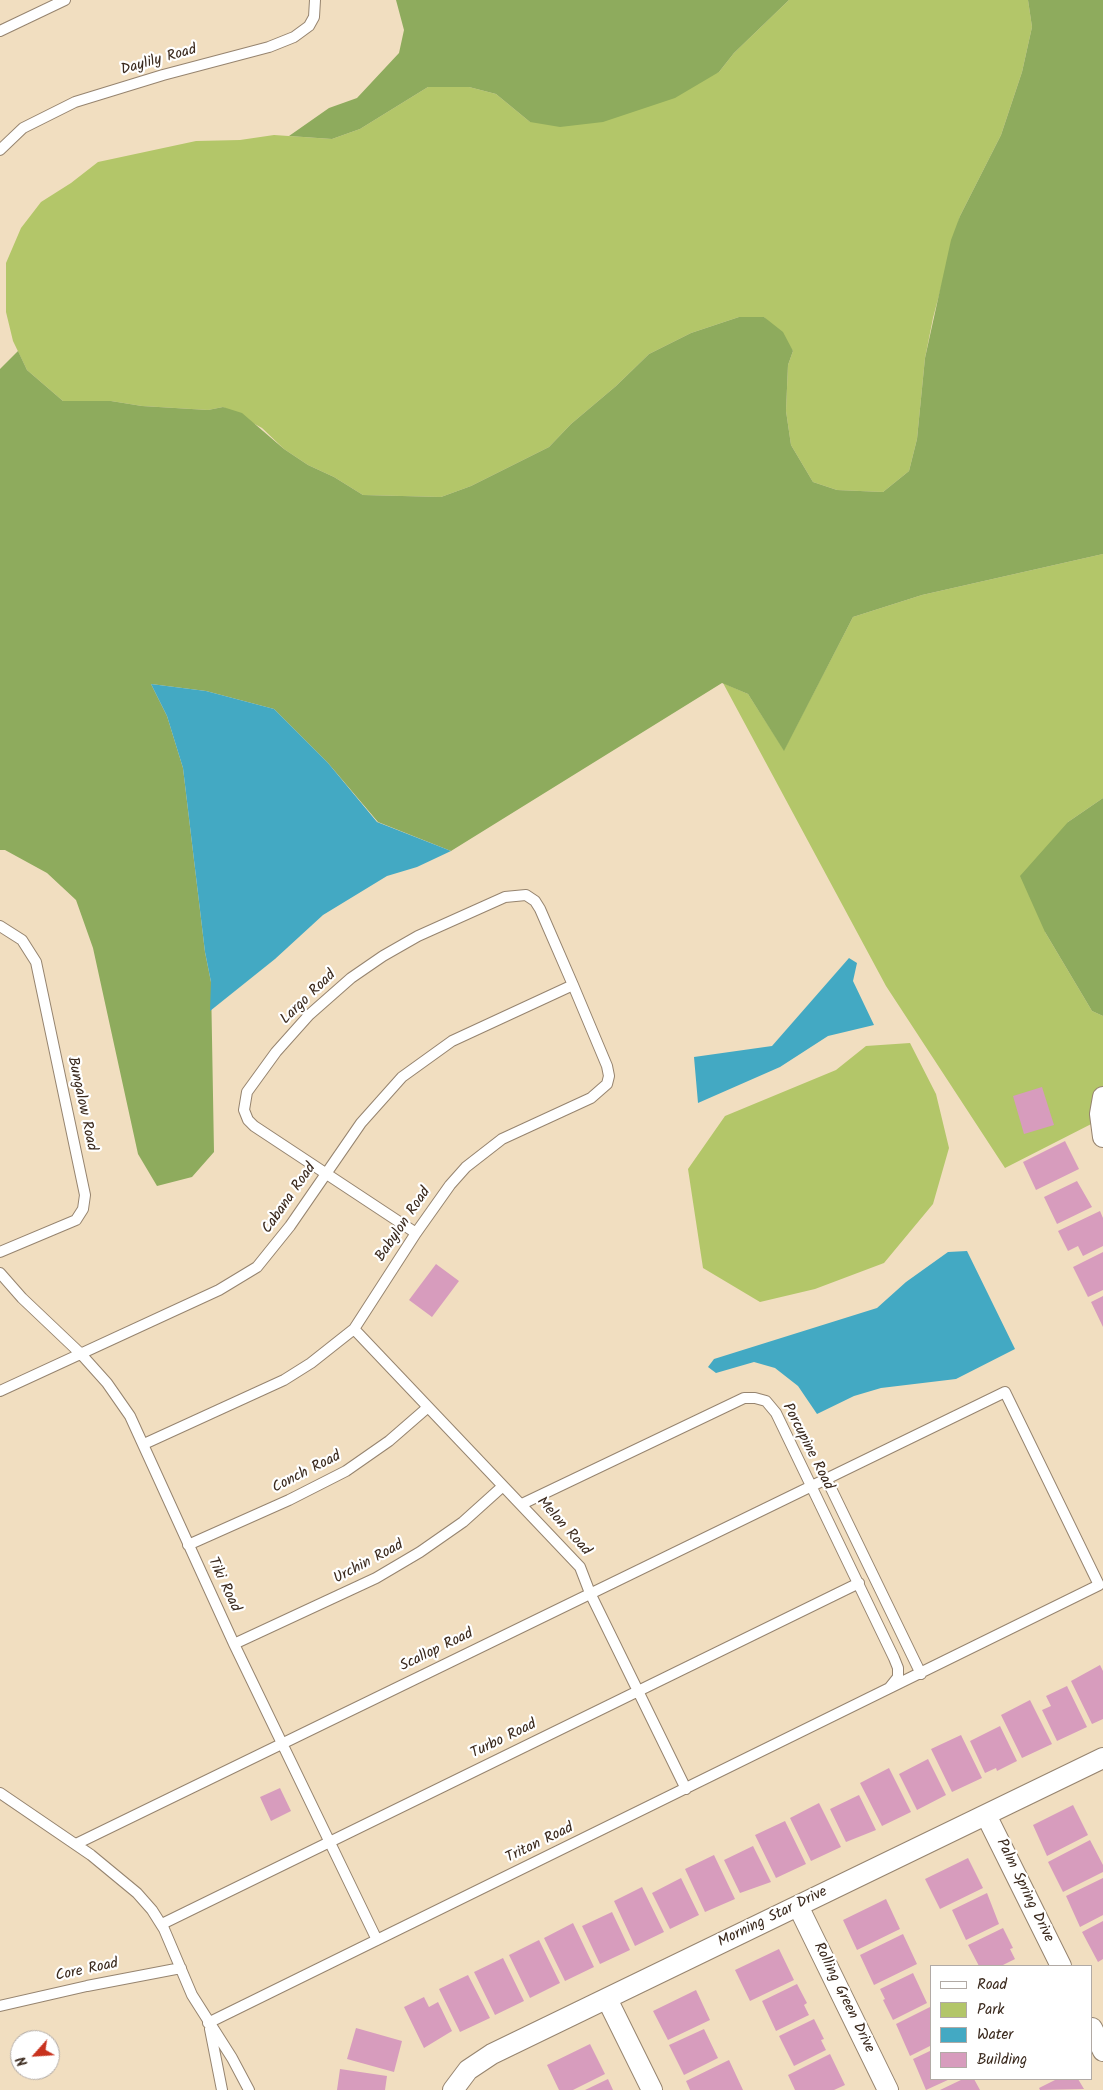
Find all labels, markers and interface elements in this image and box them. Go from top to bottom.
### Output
street label: Daylily Road [119,42,199,80]
street label: Largo Road [277,967,341,1029]
street label: Bungalow Road [62,1055,100,1153]
street label: Cabana Road [259,1160,321,1238]
street label: Babylon Road [372,1184,436,1266]
street label: Porcupine Road [777,1400,837,1494]
street label: Conch Road [270,1448,344,1498]
street label: Melon Road [532,1494,594,1560]
street label: Urchin Road [331,1537,407,1589]
street label: Tiki Road [203,1555,243,1615]
street label: Scallop Road [398,1626,476,1676]
street label: Turbo Road [468,1716,540,1764]
street label: Triton Road [503,1820,577,1868]
street label: Palm Spring Drive [991,1836,1057,1946]
street label: Morning Star Drive [715,1884,831,1952]
street label: Rolling Green Drive [808,1940,878,2056]
street label: Core Road [54,1956,120,1986]
legend [930,1965,1093,2080]
text: Road [977,1973,1007,1997]
text: Park [977,1998,1004,2022]
text: Water [977,2023,1013,2047]
north arrow [10,2030,60,2080]
text: Building [977,2048,1027,2072]
text: N [11,2052,34,2070]

